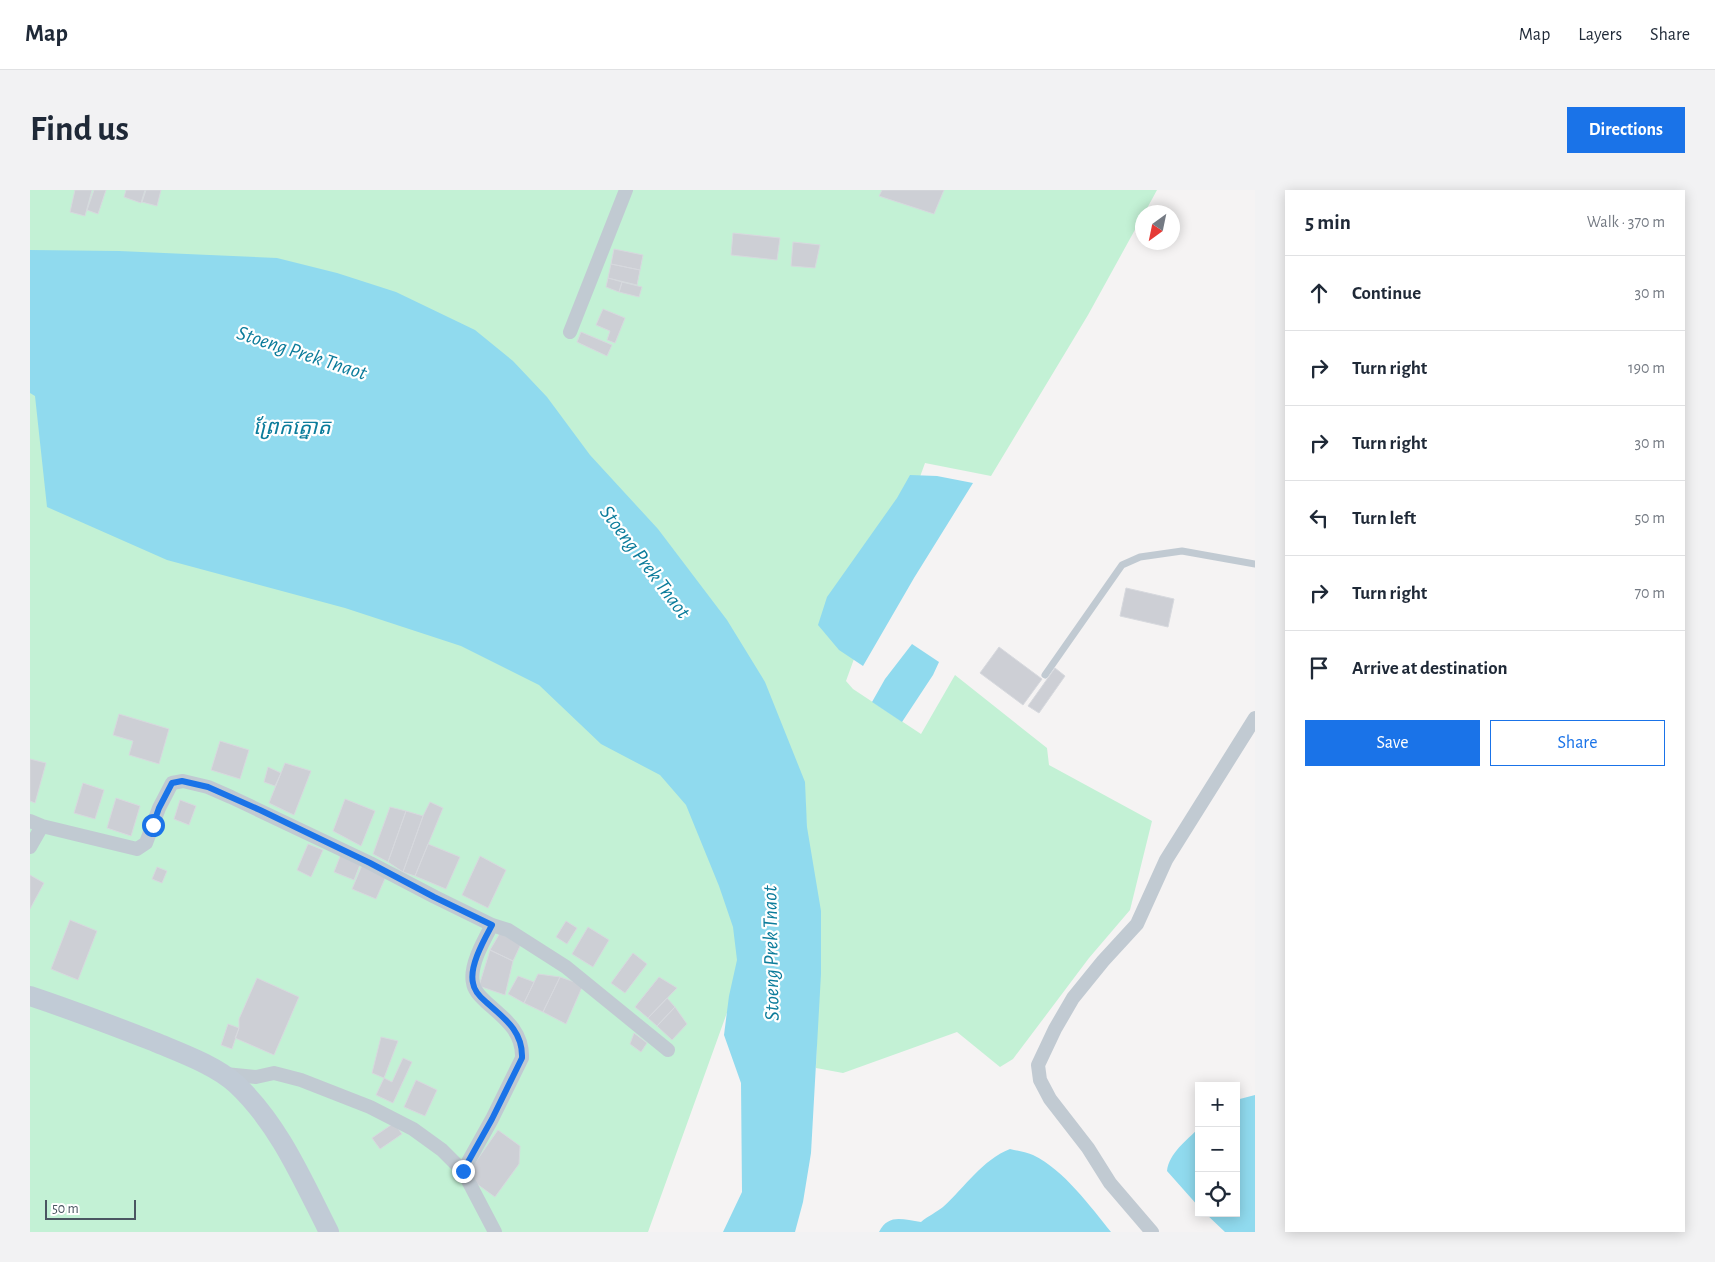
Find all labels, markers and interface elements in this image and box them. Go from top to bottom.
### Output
text: Map [25,22,68,46]
text: Map [1519,26,1550,44]
text: Layers [1578,26,1622,44]
text: Share [1650,26,1690,44]
button: Directions [1567,107,1685,153]
text: Find us [30,112,129,147]
north arrow [1135,205,1180,250]
text: 5 min [1305,212,1351,233]
text: Walk · 370 m [1587,214,1665,230]
icon: ahead [1305,279,1333,307]
text: Continue [1352,284,1421,303]
text: 30 m [1635,285,1665,301]
water label: Stoeng Prek Tnaot [234,322,370,384]
icon: right [1305,354,1333,382]
text: Turn right [1352,359,1427,378]
text: 190 m [1628,360,1665,376]
water label: ព្រែកត្នោត [253,416,332,440]
icon: right [1305,429,1333,457]
text: Turn right [1352,434,1427,453]
text: 30 m [1635,435,1665,451]
water label: Stoeng Prek Tnaot [596,502,694,622]
icon: left [1305,504,1333,532]
text: Turn left [1352,509,1416,528]
text: 50 m [1634,510,1665,526]
icon: right [1305,579,1333,607]
text: Turn right [1352,584,1427,603]
text: 70 m [1634,585,1665,601]
icon: arrive [1305,654,1333,682]
text: Arrive at destination [1352,659,1508,678]
button: Save [1305,720,1480,766]
button: Share [1490,720,1665,766]
route start [142,814,165,837]
water label: Stoeng Prek Tnaot [759,885,783,1021]
map controls [1195,1082,1240,1217]
button: + [1195,1082,1240,1127]
button: − [1195,1127,1240,1172]
route end [452,1160,475,1183]
button: locate [1195,1172,1240,1217]
scale bar [45,1197,136,1220]
text: 50 m [52,1202,79,1216]

